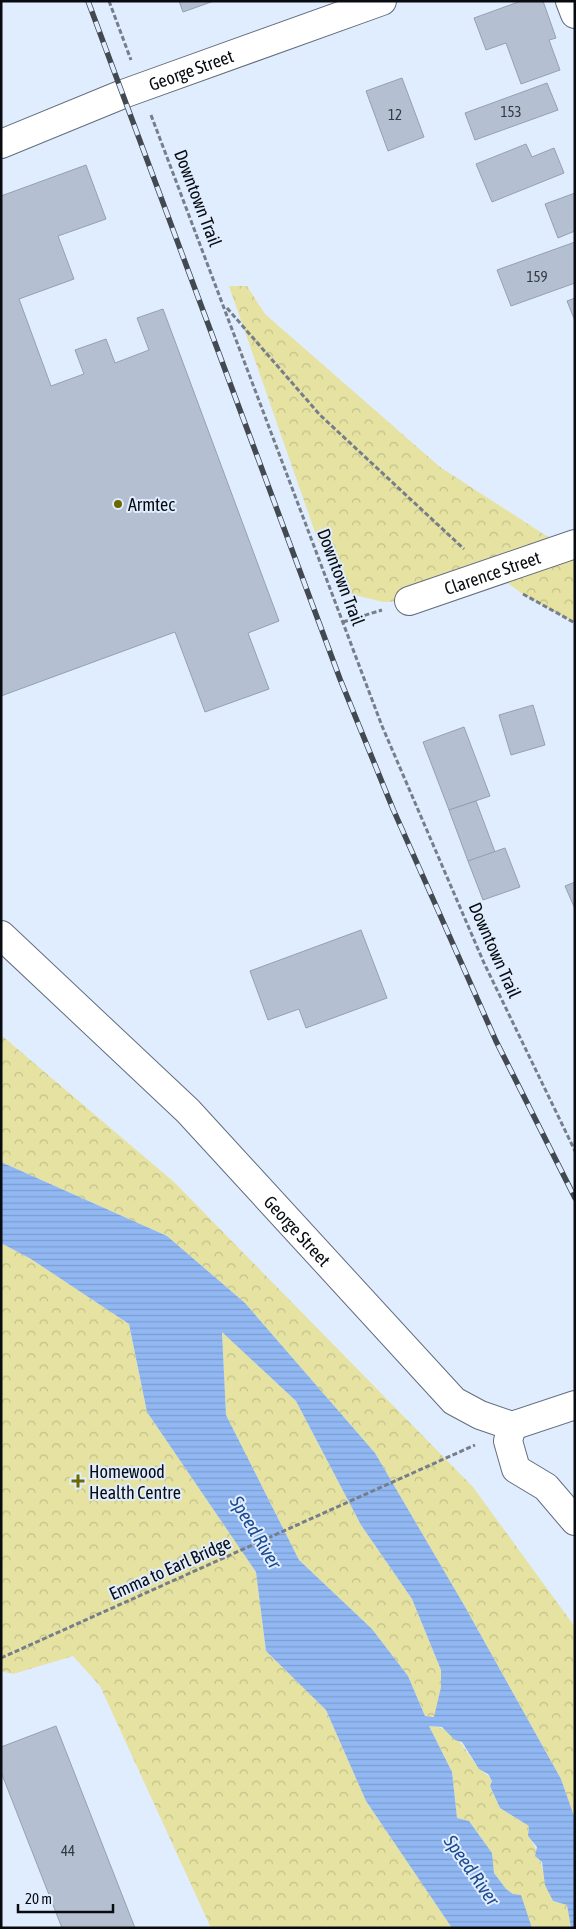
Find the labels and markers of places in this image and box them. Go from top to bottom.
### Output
place label: Armtec [128,494,175,515]
marker: Armtec [112,498,124,510]
place label: Homewood Health Centre [89,1461,181,1503]
marker: Homewood Health Centre [71,1474,85,1488]

